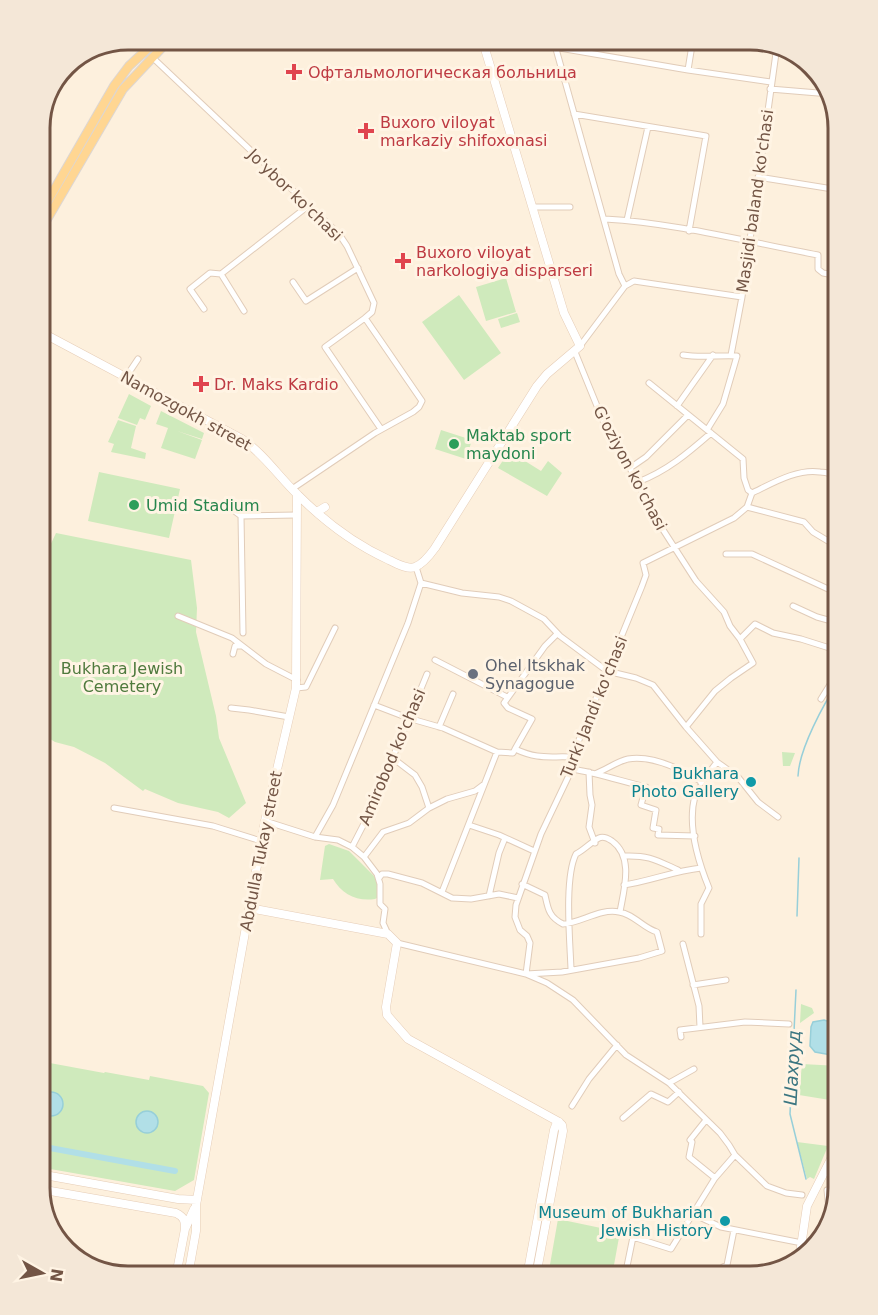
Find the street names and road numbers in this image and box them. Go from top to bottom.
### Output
street label: Masjidi baland ko'chasi [733,108,777,294]
street label: Jo'ybor ko'chasi [243,144,346,245]
street label: Namozgokh street [117,367,255,455]
street label: G'oziyon ko'chasi [589,402,671,534]
street label: Turki Jandi ko'chasi [556,633,631,782]
street label: Amirobod ko'chasi [355,686,429,828]
street label: Abdulla Tukay street [236,769,286,933]

